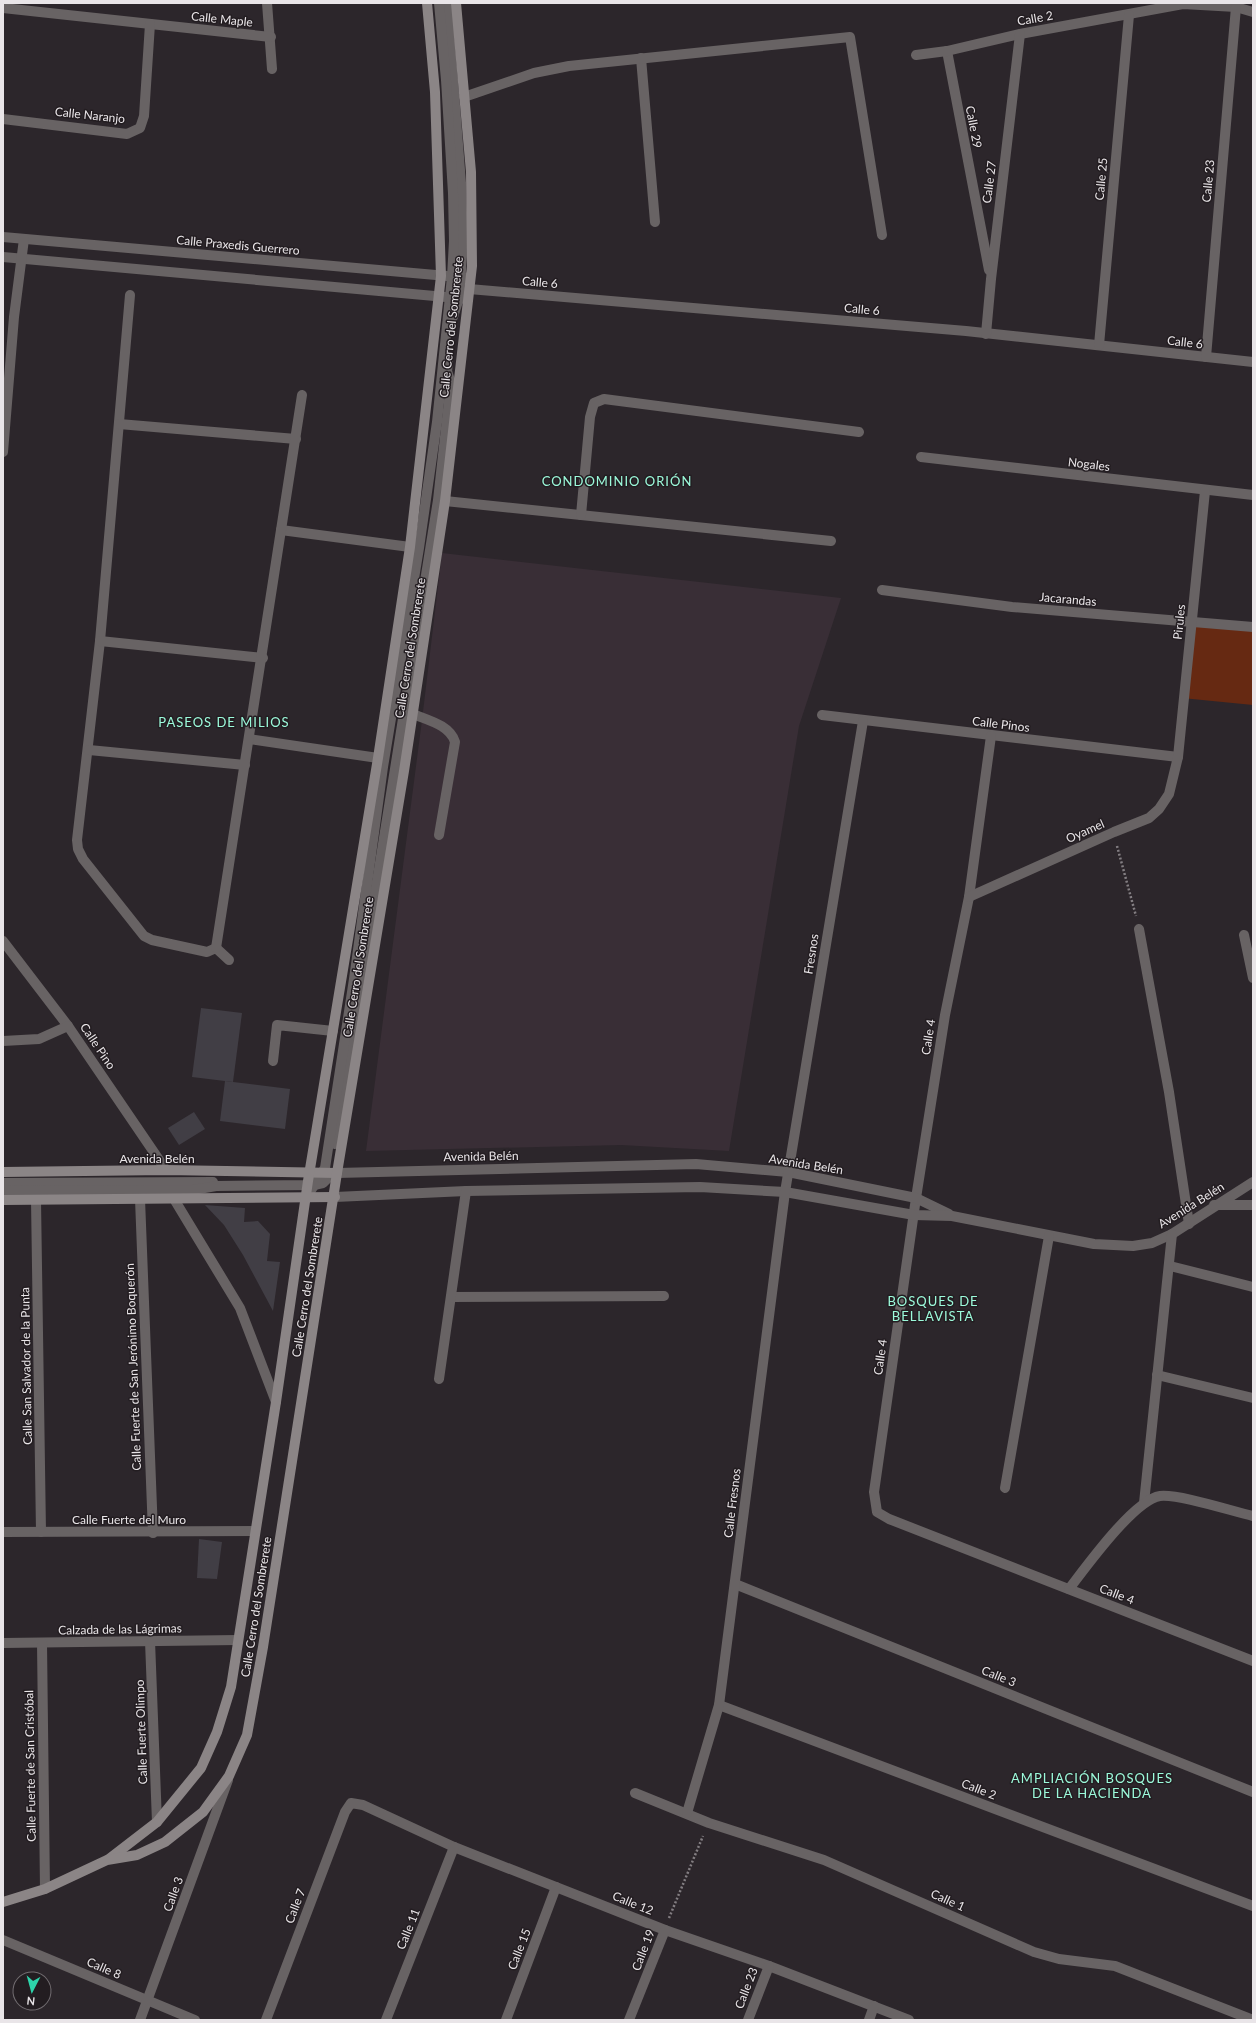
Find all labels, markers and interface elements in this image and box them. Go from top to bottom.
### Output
street label: Calle 2 [1016,7,1054,29]
street label: Calle Maple [190,8,254,30]
street label: Calle Naranjo [54,104,126,126]
street label: Calle 29 [963,104,985,150]
street label: Calle 25 [1092,157,1110,201]
street label: Calle 23 [1199,159,1217,203]
street label: Calle 27 [979,160,999,204]
street label: Calle Praxedis Guerrero [176,232,300,258]
street label: Calle Cerro del Sombrerete [436,256,466,398]
street label: Calle 6 [521,273,559,291]
street label: Calle 6 [843,300,881,318]
street label: Calle 6 [1166,333,1204,351]
street label: Nogales [1067,454,1111,474]
district label: CONDOMINIO ORIÓN [542,473,692,489]
street label: Calle Cerro del Sombrerete [391,577,429,719]
street label: Jacarandas [1039,589,1097,609]
street label: Pirules [1170,604,1188,640]
street label: Calle Pinos [971,713,1031,735]
district label: PASEOS DE MILIOS [158,714,290,730]
street label: Oyamel [1063,816,1107,846]
street label: Calle Cerro del Sombrerete [339,896,377,1038]
street label: Fresnos [800,933,822,975]
street label: Calle 4 [918,1018,938,1056]
street label: Calle Pino [77,1020,119,1072]
street label: Avenida Belén [443,1148,519,1164]
street label: Avenida Belén [119,1151,195,1166]
street label: Avenida Belén [768,1151,844,1177]
street label: Avenida Belén [1155,1179,1227,1231]
street label: Calle Cerro del Sombrerete [288,1216,326,1358]
street label: Calle Fuerte de San Jerónimo Boquerón [122,1263,144,1471]
street label: Calle San Salvador de la Punta [17,1287,35,1445]
district label: BOSQUES DE BELLAVISTA [887,1293,979,1324]
street label: Calle 4 [870,1338,890,1376]
street label: Calle Fresnos [720,1468,744,1538]
street label: Calle Fuerte del Muro [72,1512,186,1527]
street label: Calle Cerro del Sombrerete [237,1536,275,1678]
street label: Calle 4 [1098,1581,1137,1607]
street label: Calzada de las Lágrimas [58,1620,182,1638]
street label: Calle 3 [979,1662,1019,1690]
street label: Calle Fuerte Olimpo [132,1679,150,1785]
street label: Calle Fuerte de San Cristóbal [21,1690,39,1842]
district label: AMPLIACIÓN BOSQUES DE LA HACIENDA [1011,1770,1173,1801]
street label: Calle 2 [960,1776,999,1802]
street label: Calle 3 [160,1874,186,1913]
street label: Calle 7 [282,1886,308,1925]
street label: Calle 1 [928,1886,968,1914]
street label: Calle 12 [610,1888,656,1918]
street label: Calle 11 [393,1906,423,1952]
street label: Calle 15 [504,1926,534,1972]
street label: Calle 19 [628,1927,658,1973]
street label: Calle 8 [84,1954,124,1982]
street label: Calle 23 [731,1965,761,2011]
north arrow [12,1971,52,2011]
text: N [26,1995,36,2008]

